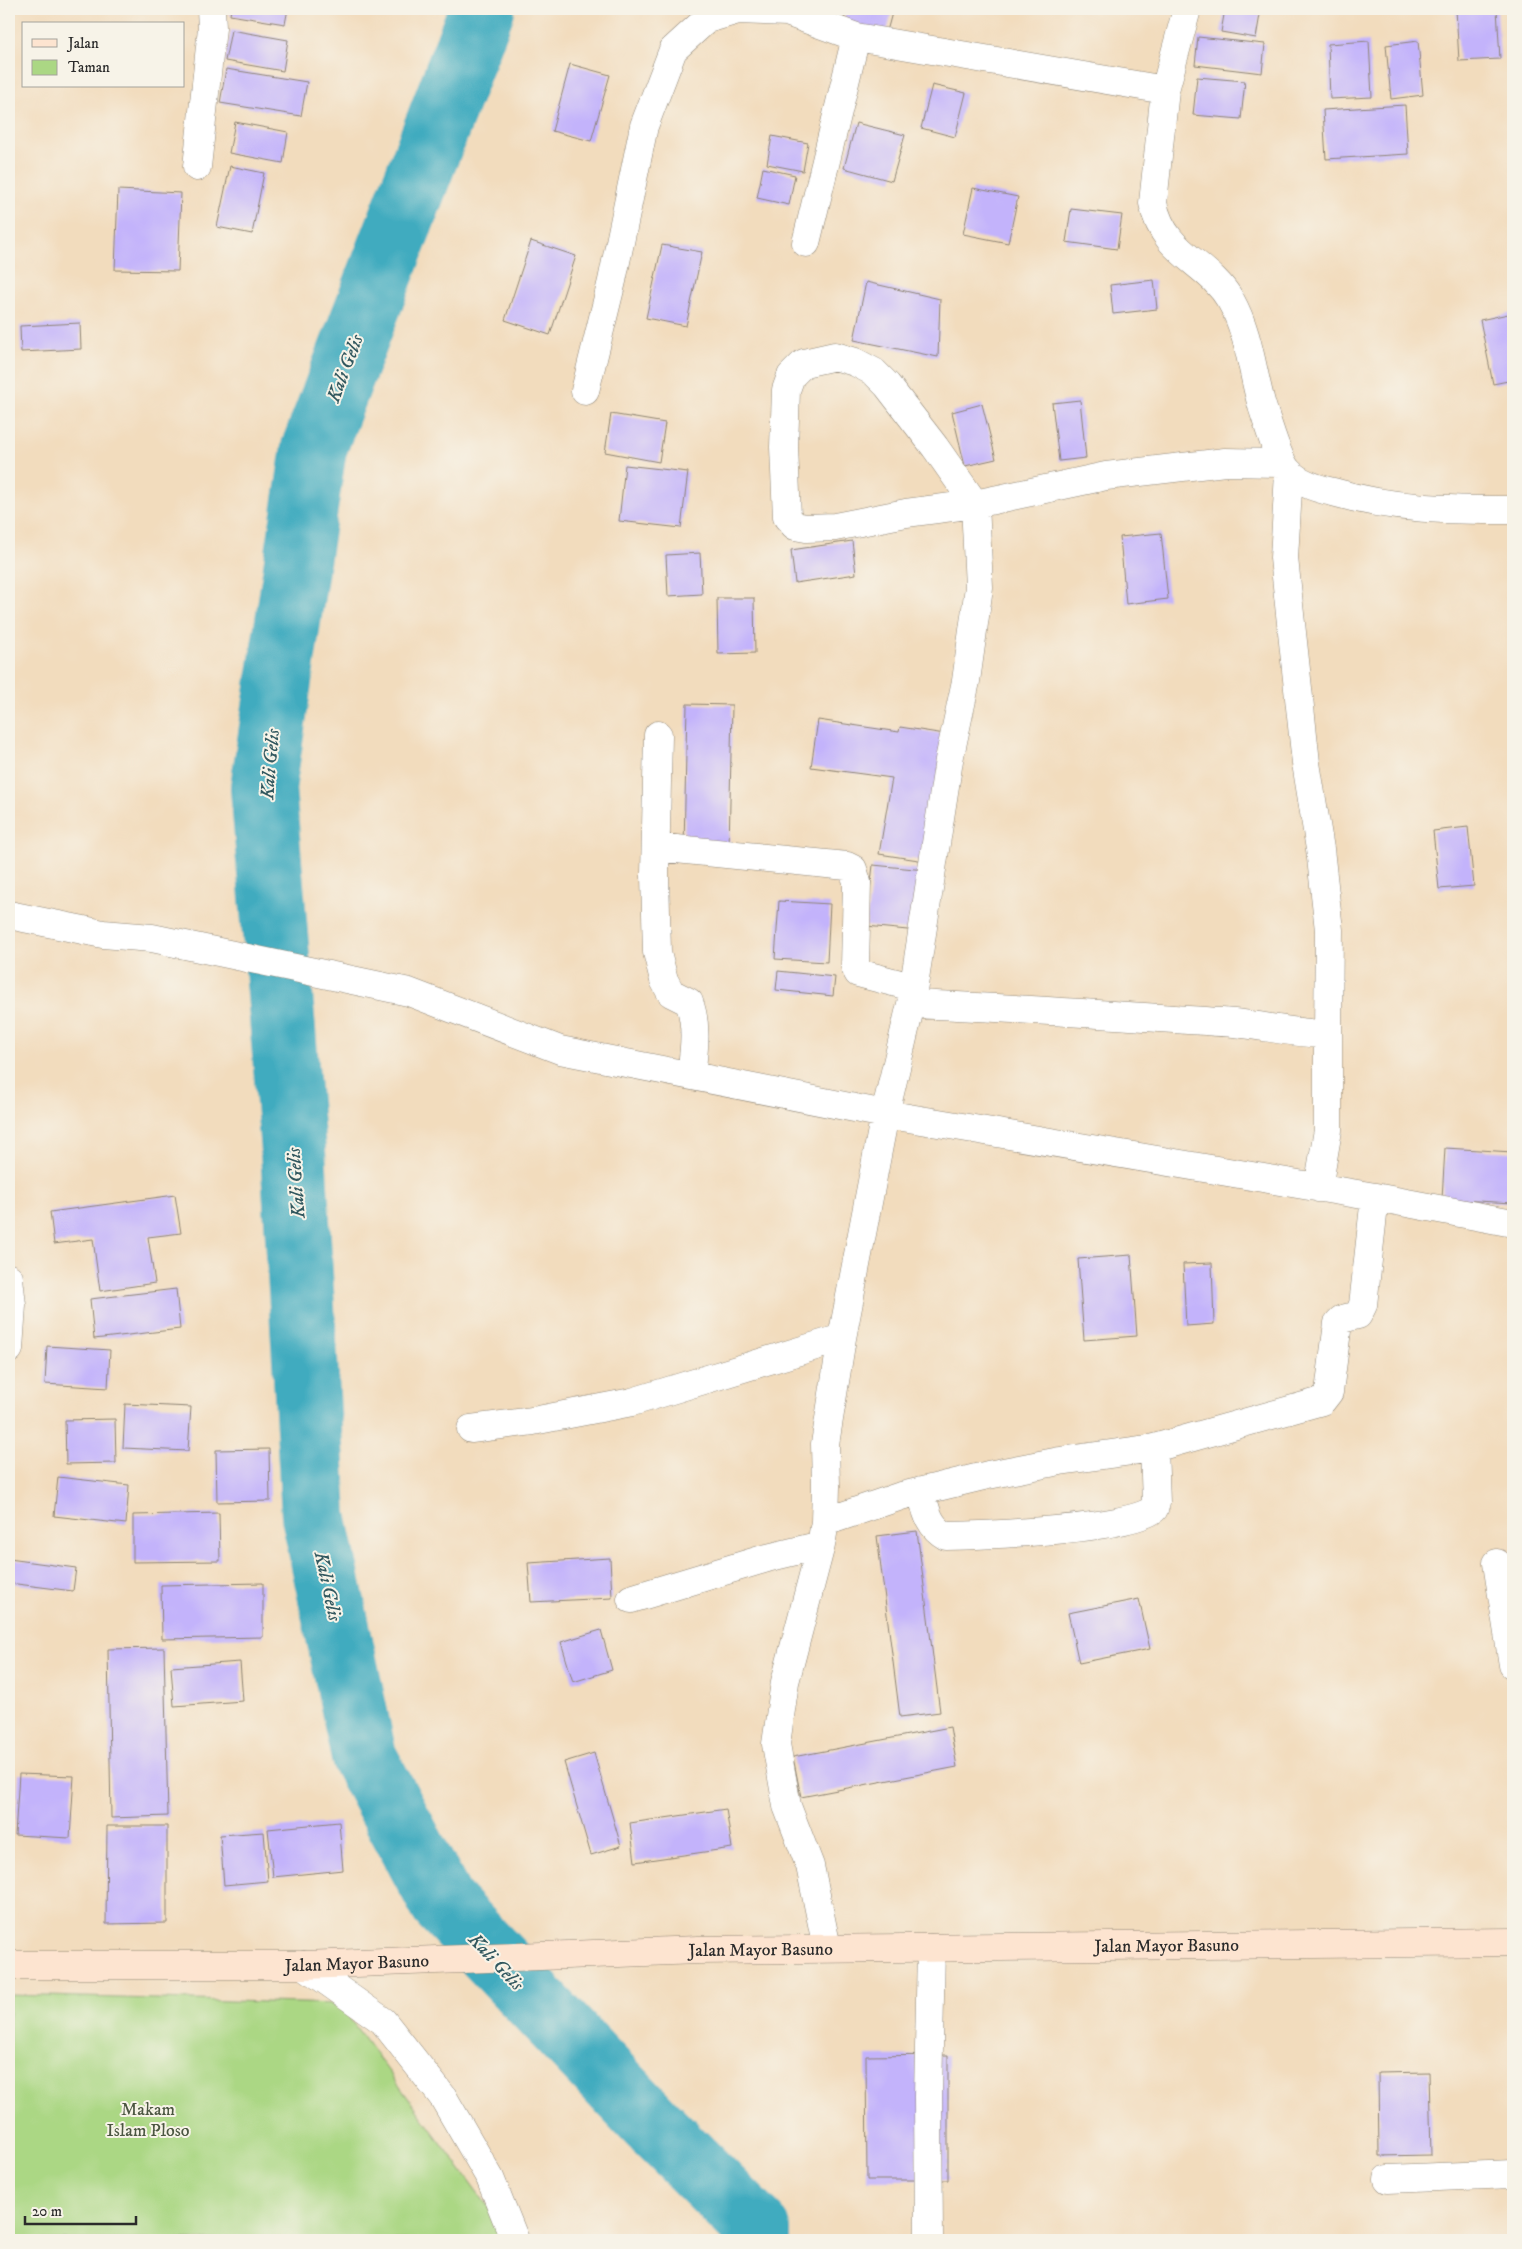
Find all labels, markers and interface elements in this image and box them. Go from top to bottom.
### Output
legend [22,22,185,88]
text: Jalan [66,34,99,53]
text: Taman [68,58,110,77]
water label: Kali Gelis [322,330,369,407]
water label: Kali Gelis [256,727,285,801]
water label: Kali Gelis [282,1146,311,1220]
water label: Kali Gelis [309,1548,346,1624]
water label: Kali Gelis [463,1928,529,1997]
street label: Jalan Mayor Basuno [1092,1935,1239,1958]
street label: Jalan Mayor Basuno [686,1939,833,1962]
street label: Jalan Mayor Basuno [283,1950,430,1977]
park label: Makam Islam Ploso [106,2099,190,2142]
scale bar [25,2194,136,2226]
text: 20 m [32,2202,62,2221]

